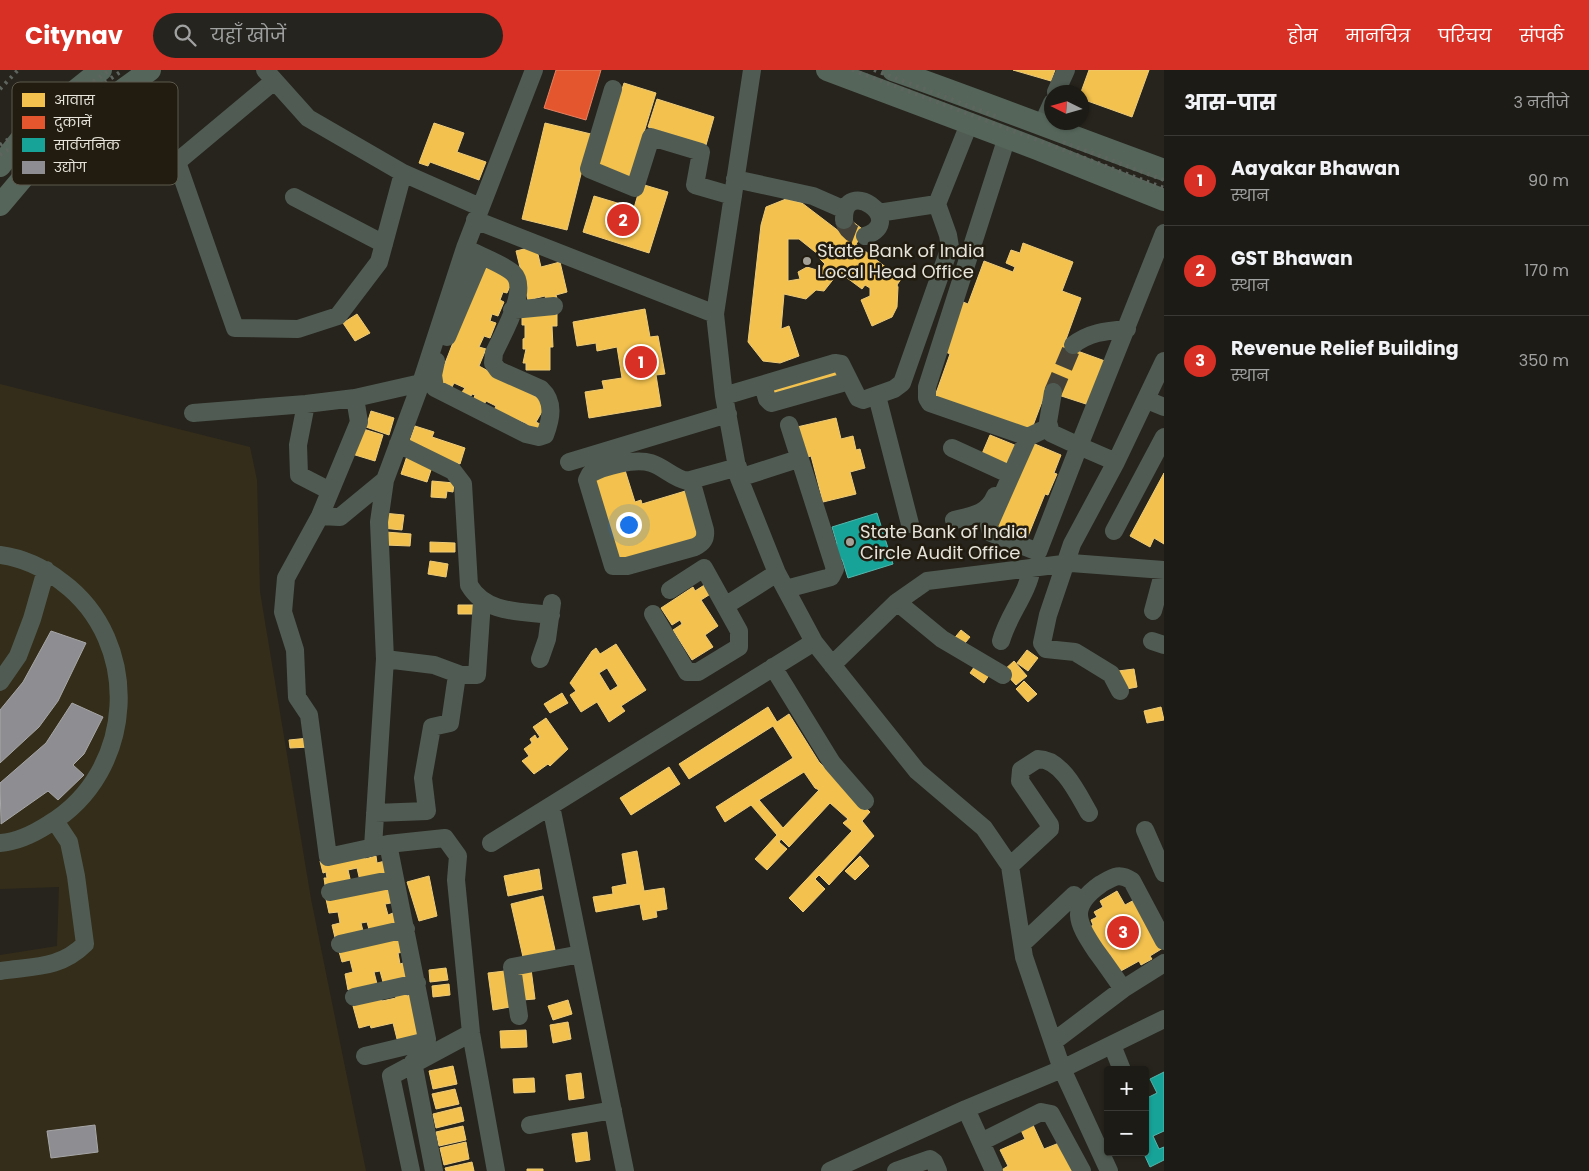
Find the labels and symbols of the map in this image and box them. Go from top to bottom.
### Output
legend [12,82,178,185]
north arrow [1044,85,1089,130]
text: आवास [54,90,95,110]
text: दुकानें [53,112,93,132]
text: सार्वजनिक [53,135,121,155]
text: उद्योग [53,157,87,177]
pin: 2 [607,201,639,239]
place label: State Bank of India Local Head Office [817,238,985,284]
marker: State Bank of India Local Head Office [801,255,813,267]
pin: 1 [625,343,657,381]
your location [616,512,642,538]
place label: State Bank of India Circle Audit Office [860,519,1028,565]
marker: State Bank of India Circle Audit Office [844,536,856,548]
pin: 3 [1107,913,1139,951]

